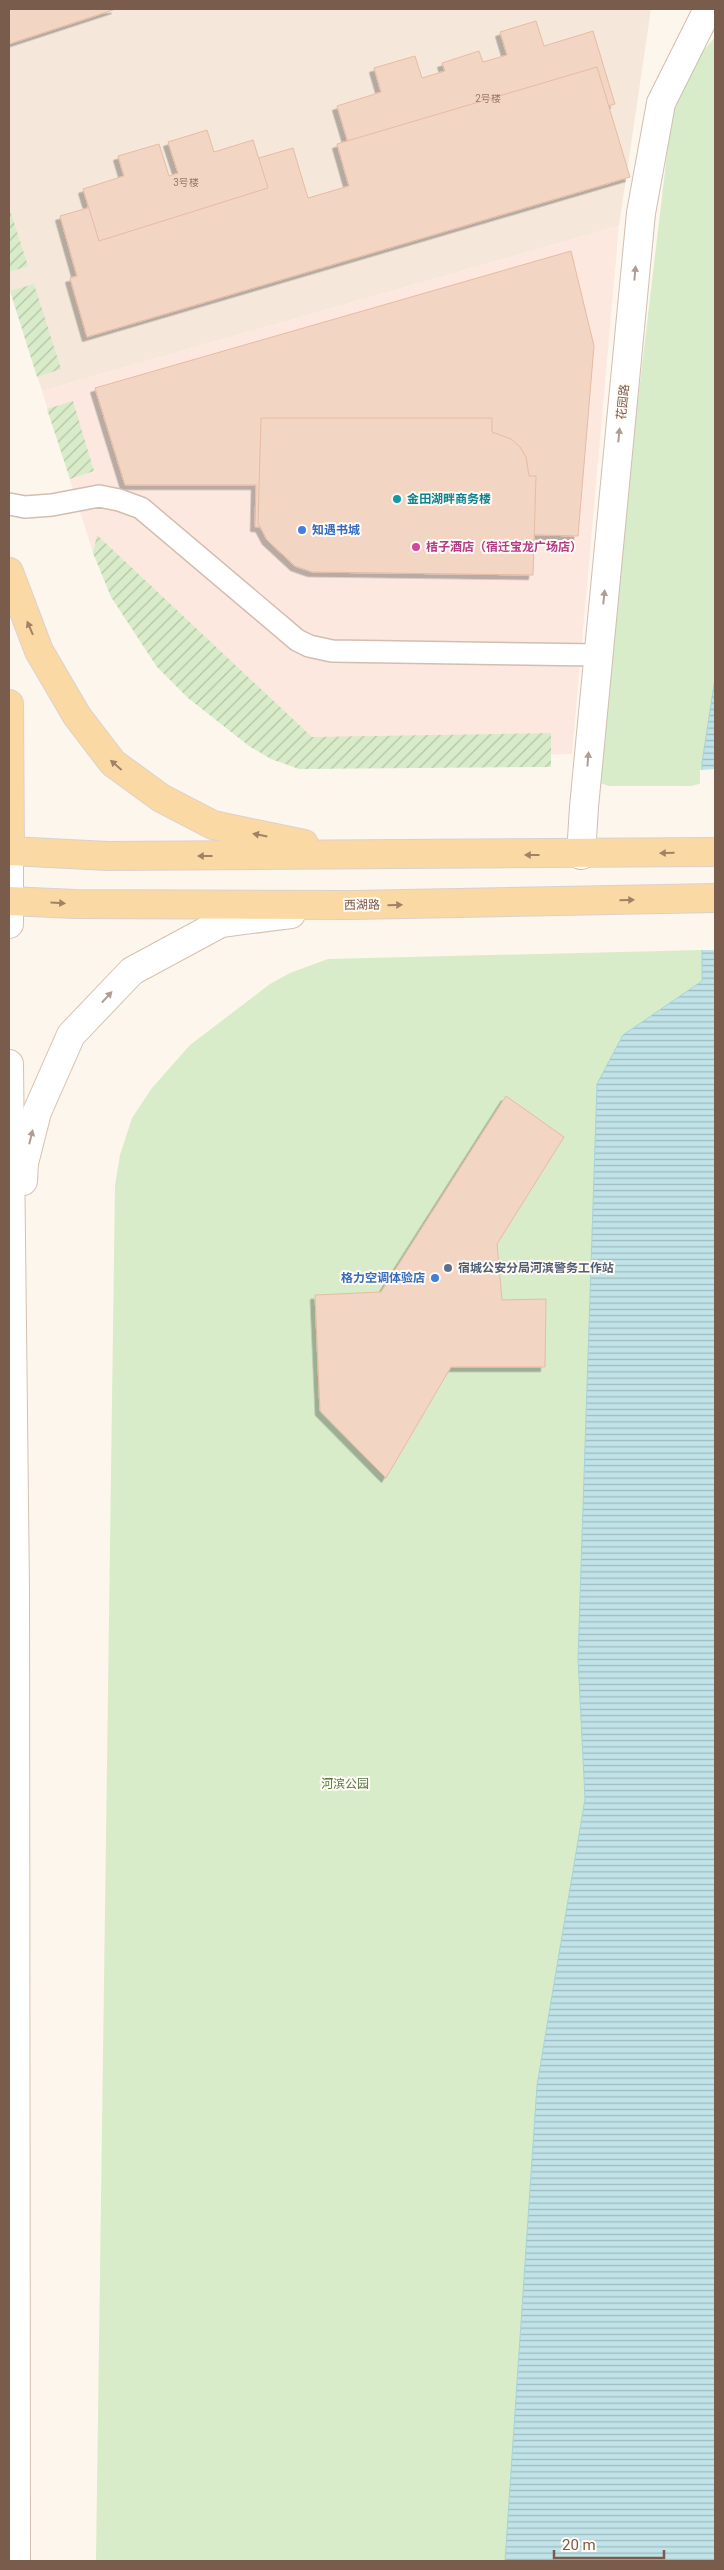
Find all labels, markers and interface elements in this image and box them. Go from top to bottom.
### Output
house number: 2号楼 [475,93,501,104]
house number: 3号楼 [173,177,199,188]
one-way arrow [631,265,639,281]
street label: 花园路 [614,383,632,421]
one-way arrow [616,427,624,443]
place label: 金田湖畔商务楼 [407,492,491,506]
marker: 金田湖畔商务楼 [391,493,403,505]
place label: 知遇书城 [312,523,360,537]
marker: 知遇书城 [296,524,308,536]
place label: 桔子酒店（宿迁宝龙广场店） [426,540,582,554]
marker: 桔子酒店（宿迁宝龙广场店） [410,541,422,553]
one-way arrow [600,588,608,604]
one-way arrow [25,621,33,635]
one-way arrow [584,750,592,766]
one-way arrow [110,759,123,770]
one-way arrow [252,831,268,839]
one-way arrow [658,849,674,857]
one-way arrow [524,851,540,859]
one-way arrow [197,852,213,860]
one-way arrow [619,896,635,904]
street label: 西湖路 [344,898,380,912]
one-way arrow [50,900,66,908]
one-way arrow [388,900,404,908]
one-way arrow [101,991,113,1003]
one-way arrow [27,1129,35,1144]
place label: 宿城公安分局河滨警务工作站 [458,1261,614,1275]
marker: 宿城公安分局河滨警务工作站 [442,1262,454,1274]
place label: 格力空调体验店 [341,1271,425,1285]
marker: 格力空调体验店 [429,1272,441,1284]
park label: 河滨公园 [321,1777,369,1791]
scale bar [554,2528,664,2560]
text: 20 m [562,2536,596,2554]

